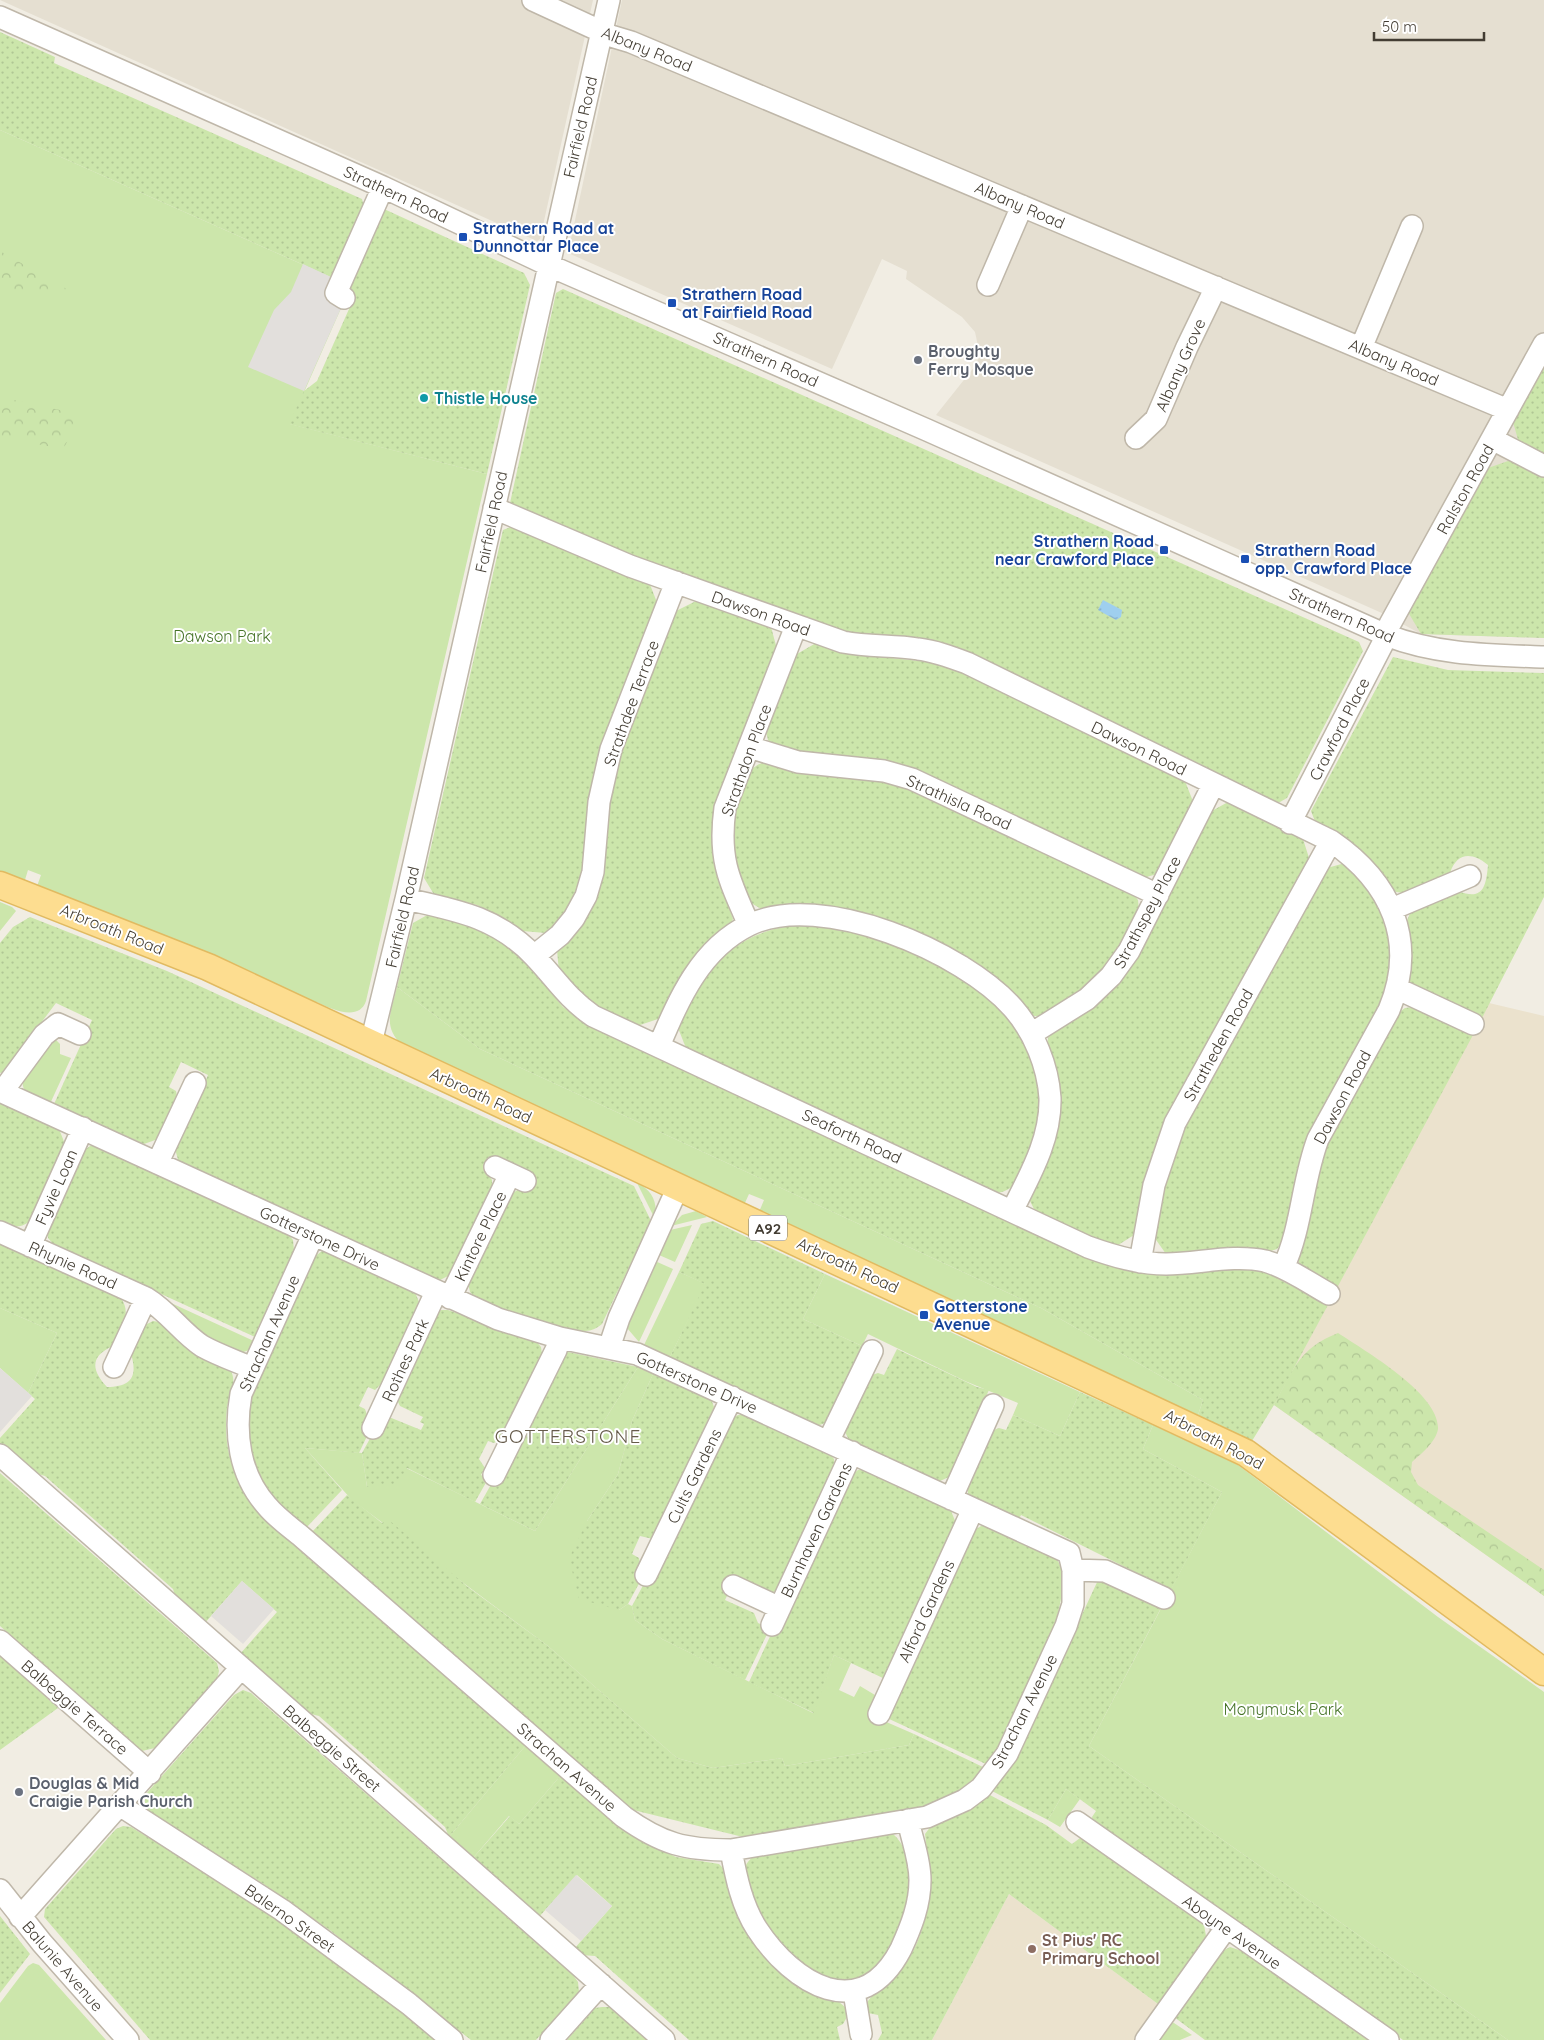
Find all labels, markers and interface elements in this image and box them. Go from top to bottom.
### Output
scale bar [1374,10,1484,42]
text: 50 m [1382,17,1417,36]
street label: Albany Road [599,22,695,76]
street label: Fairfield Road [559,74,601,180]
street label: Strathern Road [341,161,451,227]
street label: Albany Road [972,177,1068,233]
place label: Strathern Road at Dunnottar Place [473,218,614,256]
marker: Strathern Road at Dunnottar Place [457,231,469,243]
place label: Strathern Road at Fairfield Road [682,284,812,322]
marker: Strathern Road at Fairfield Road [666,297,678,309]
street label: Albany Grove [1151,315,1209,415]
street label: Strathern Road [710,327,822,391]
street label: Albany Road [1346,334,1442,390]
place label: Broughty Ferry Mosque [928,341,1034,379]
marker: Broughty Ferry Mosque [912,354,924,366]
place label: Thistle House [434,388,538,408]
marker: Thistle House [418,392,430,404]
street label: Ralston Road [1432,440,1498,538]
street label: Fairfield Road [470,469,512,575]
place label: Strathern Road near Crawford Place [995,531,1154,569]
place label: Strathern Road opp. Crawford Place [1255,540,1412,578]
marker: Strathern Road near Crawford Place [1158,544,1170,556]
marker: Strathern Road opp. Crawford Place [1239,553,1251,565]
street label: Strathern Road [1286,583,1398,647]
street label: Dawson Road [709,586,813,640]
park label: Dawson Park [173,626,271,646]
street label: Strathdee Terrace [599,637,663,769]
street label: Crawford Place [1304,674,1374,784]
street label: Strathdon Place [716,701,776,819]
street label: Dawson Road [1088,716,1190,780]
street label: Strathisla Road [903,770,1015,834]
street label: Strathspey Place [1109,852,1185,972]
street label: Fairfield Road [381,864,423,970]
street label: Arbroath Road [57,899,167,959]
street label: Stratheden Road [1179,985,1257,1105]
street label: Dawson Road [1309,1047,1375,1147]
street label: Arbroath Road [427,1063,535,1127]
street label: Seaforth Road [799,1104,905,1168]
street label: Fyvie Loan [30,1146,82,1228]
street label: Kintore Place [450,1188,510,1284]
street label: Gotterstone Drive [257,1201,383,1275]
road number: A92 [749,1216,787,1240]
street label: Arbroath Road [794,1233,902,1297]
street label: Rhynie Road [26,1237,120,1293]
street label: Strachan Avenue [234,1272,304,1394]
place label: Gotterstone Avenue [934,1296,1028,1334]
marker: Gotterstone Avenue [918,1309,930,1321]
street label: Rothes Park [377,1315,433,1405]
street label: Gotterstone Drive [633,1346,761,1418]
street label: Arbroath Road [1161,1404,1267,1474]
district label: GOTTERSTONE [495,1424,641,1448]
street label: Cults Gardens [662,1425,726,1527]
street label: Burnhaven Gardens [776,1459,856,1601]
street label: Alford Gardens [893,1556,959,1666]
street label: Strachan Avenue [987,1651,1061,1771]
street label: Balbeggie Terrace [17,1655,133,1759]
park label: Monymusk Park [1223,1699,1343,1719]
street label: Balbeggie Street [279,1700,385,1796]
street label: Strachan Avenue [513,1718,621,1816]
place label: Douglas & Mid Craigie Parish Church [29,1773,193,1811]
marker: Douglas & Mid Craigie Parish Church [13,1786,25,1798]
street label: Balerno Street [241,1879,339,1957]
street label: Aboyne Avenue [1179,1890,1285,1974]
street label: Balunie Avenue [18,1917,108,2015]
place label: St Pius' RC Primary School [1042,1930,1160,1968]
marker: St Pius' RC Primary School [1026,1943,1038,1955]

